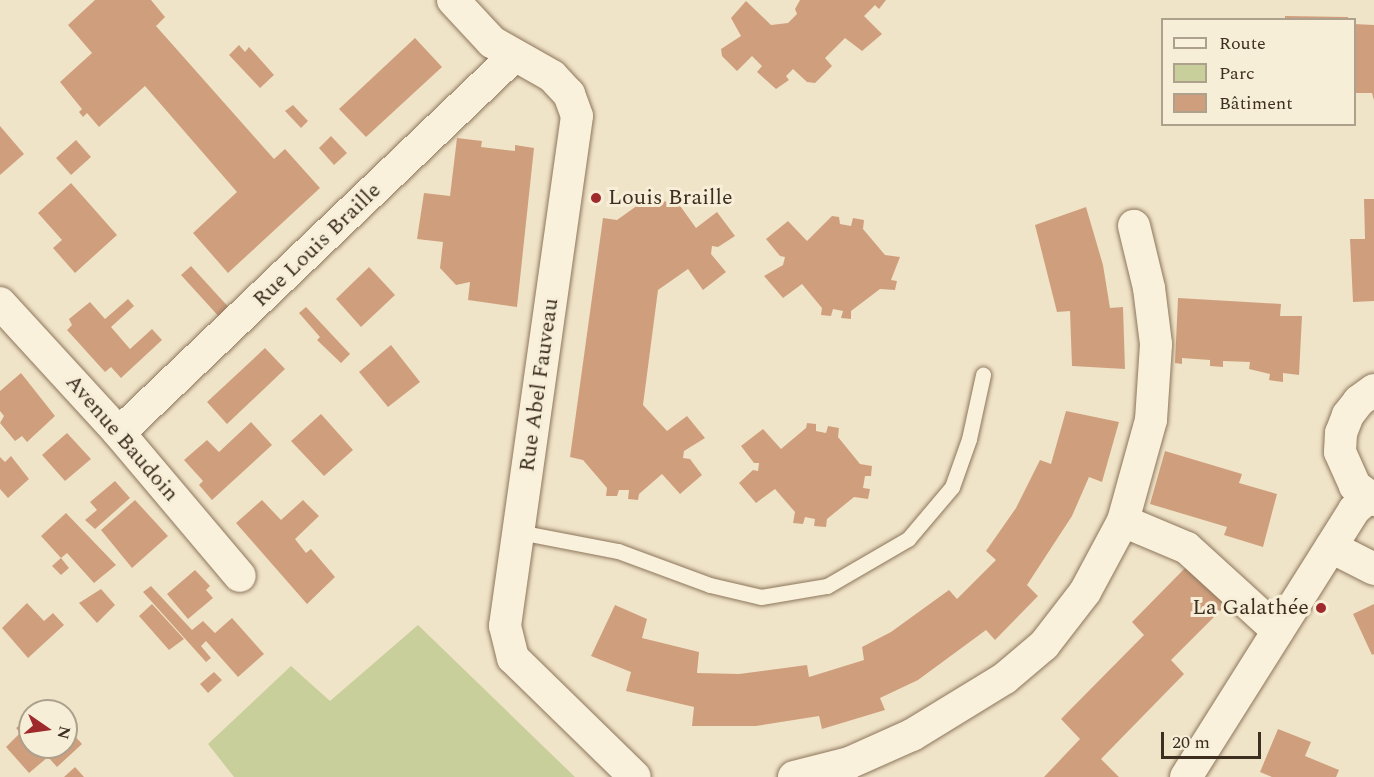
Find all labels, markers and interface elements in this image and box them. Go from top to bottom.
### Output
legend [1161,18,1356,126]
text: Route [1219,30,1266,57]
text: Parc [1219,60,1255,87]
text: Bâtiment [1219,90,1293,117]
street label: Rue Louis Braille [248,177,386,313]
place label: Louis Braille [608,185,733,211]
marker: Louis Braille [589,191,603,205]
street label: Rue Abel Fauveau [514,297,564,473]
street label: Avenue Baudoin [60,369,184,507]
place label: La Galathée [1192,595,1309,621]
marker: La Galathée [1314,601,1328,615]
north arrow [18,699,78,759]
scale bar [1164,720,1264,758]
text: N [50,724,77,742]
text: 20 m [1172,729,1210,756]

